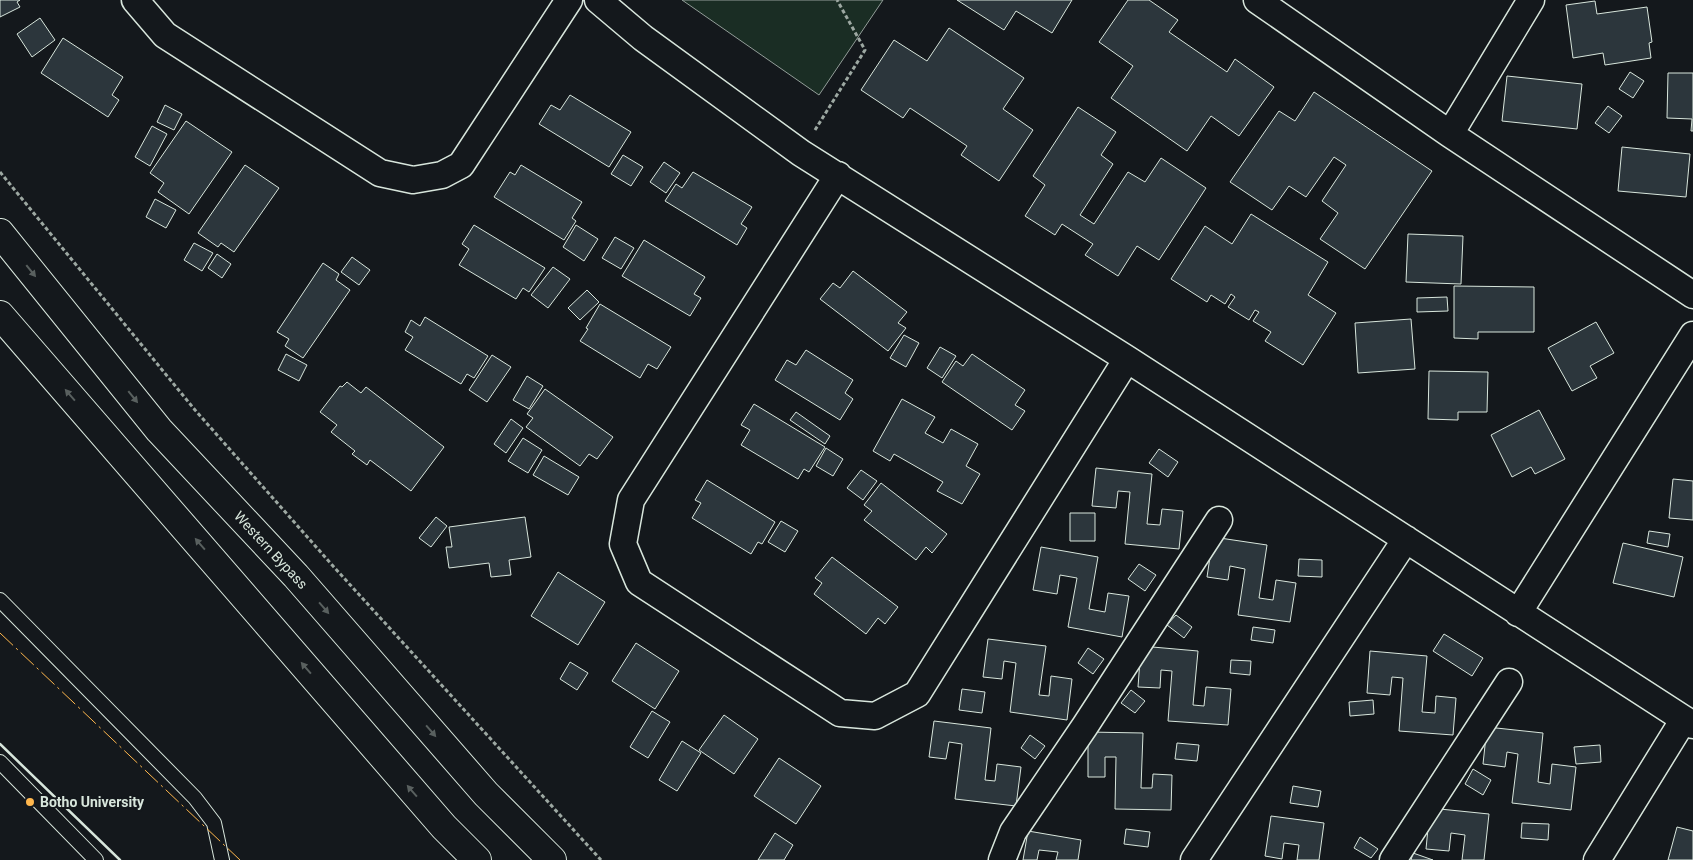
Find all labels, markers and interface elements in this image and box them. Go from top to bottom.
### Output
one-way arrow [25,264,36,277]
one-way arrow [65,389,76,402]
one-way arrow [127,390,138,403]
street label: Western Bypass [231,508,311,592]
one-way arrow [194,539,206,551]
one-way arrow [318,602,330,614]
one-way arrow [300,662,312,674]
one-way arrow [425,724,437,736]
one-way arrow [406,785,418,797]
place label: Botho University [40,794,145,810]
marker: Botho University [24,796,36,808]

